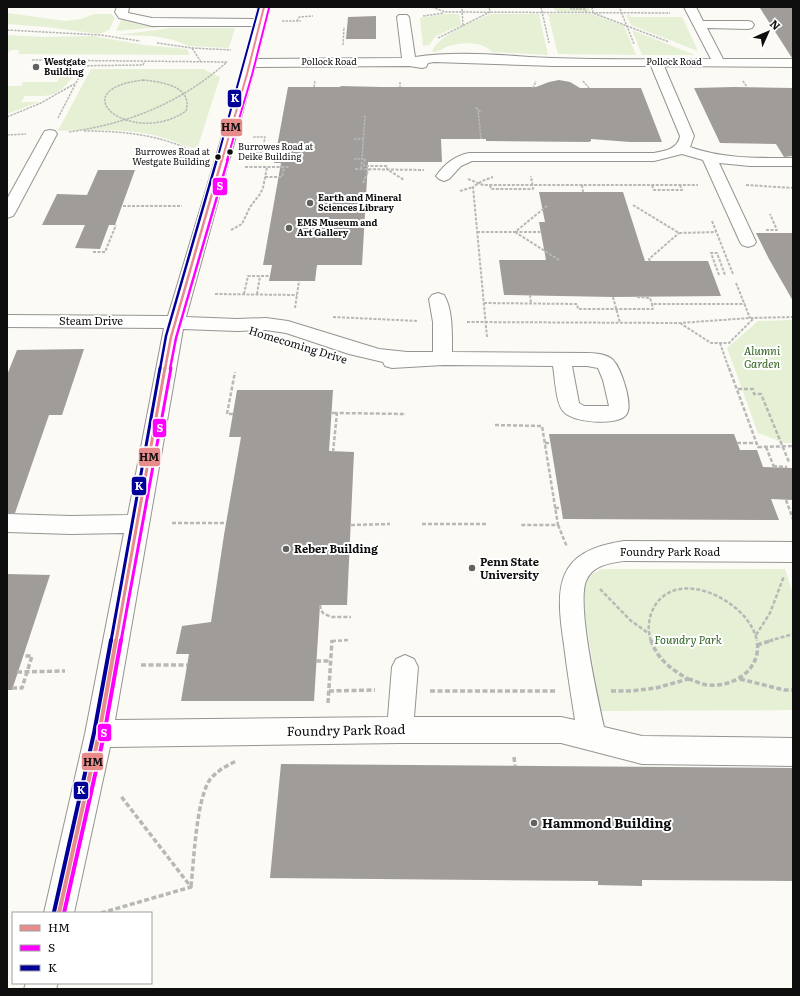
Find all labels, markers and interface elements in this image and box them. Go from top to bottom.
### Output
north arrow [748,12,788,52]
text: N [767,15,785,33]
place label: Westgate Building [44,54,86,78]
street label: Pollock Road [301,54,357,68]
street label: Pollock Road [646,54,702,68]
marker: Westgate Building [31,62,41,72]
line badge: K [227,89,242,108]
text: K [231,89,240,105]
line badge: HM [220,118,243,137]
text: HM [221,118,241,134]
place label: Burrowes Road at Deike Building [238,139,313,163]
place label: Burrowes Road at Westgate Building [132,144,211,168]
marker: Burrowes Road at Deike Building [225,147,235,157]
marker: Burrowes Road at Westgate Building [213,152,223,162]
line badge: S [212,177,228,196]
text: S [217,177,224,193]
place label: Earth and Mineral Sciences Library [318,190,402,214]
marker: Earth and Mineral Sciences Library [305,198,315,208]
place label: EMS Museum and Art Gallery [297,215,378,239]
marker: EMS Museum and Art Gallery [284,223,294,233]
street label: Steam Drive [59,312,123,328]
street label: Homecoming Drive [247,321,350,367]
park label: Alumni Garden [744,342,781,371]
line badge: S [152,418,167,438]
text: S [157,419,164,435]
line badge: HM [138,447,161,467]
text: HM [139,448,159,464]
line badge: K [131,476,147,496]
text: K [135,477,144,493]
place label: Reber Building [294,540,378,556]
street label: Foundry Park Road [620,543,720,559]
marker: Reber Building [281,544,291,554]
place label: Penn State University [480,553,539,582]
marker: Penn State University [467,563,477,573]
park label: Foundry Park [654,631,722,647]
street label: Foundry Park Road [287,719,405,740]
line badge: S [97,723,112,742]
text: S [101,724,108,740]
line badge: HM [81,752,104,771]
text: HM [83,753,103,769]
line badge: K [73,781,89,800]
text: K [77,781,86,797]
place label: Hammond Building [542,813,672,832]
marker: Hammond Building [529,818,539,828]
legend [12,912,152,984]
text: HM [48,918,70,936]
text: S [48,938,55,956]
text: K [48,958,57,976]

